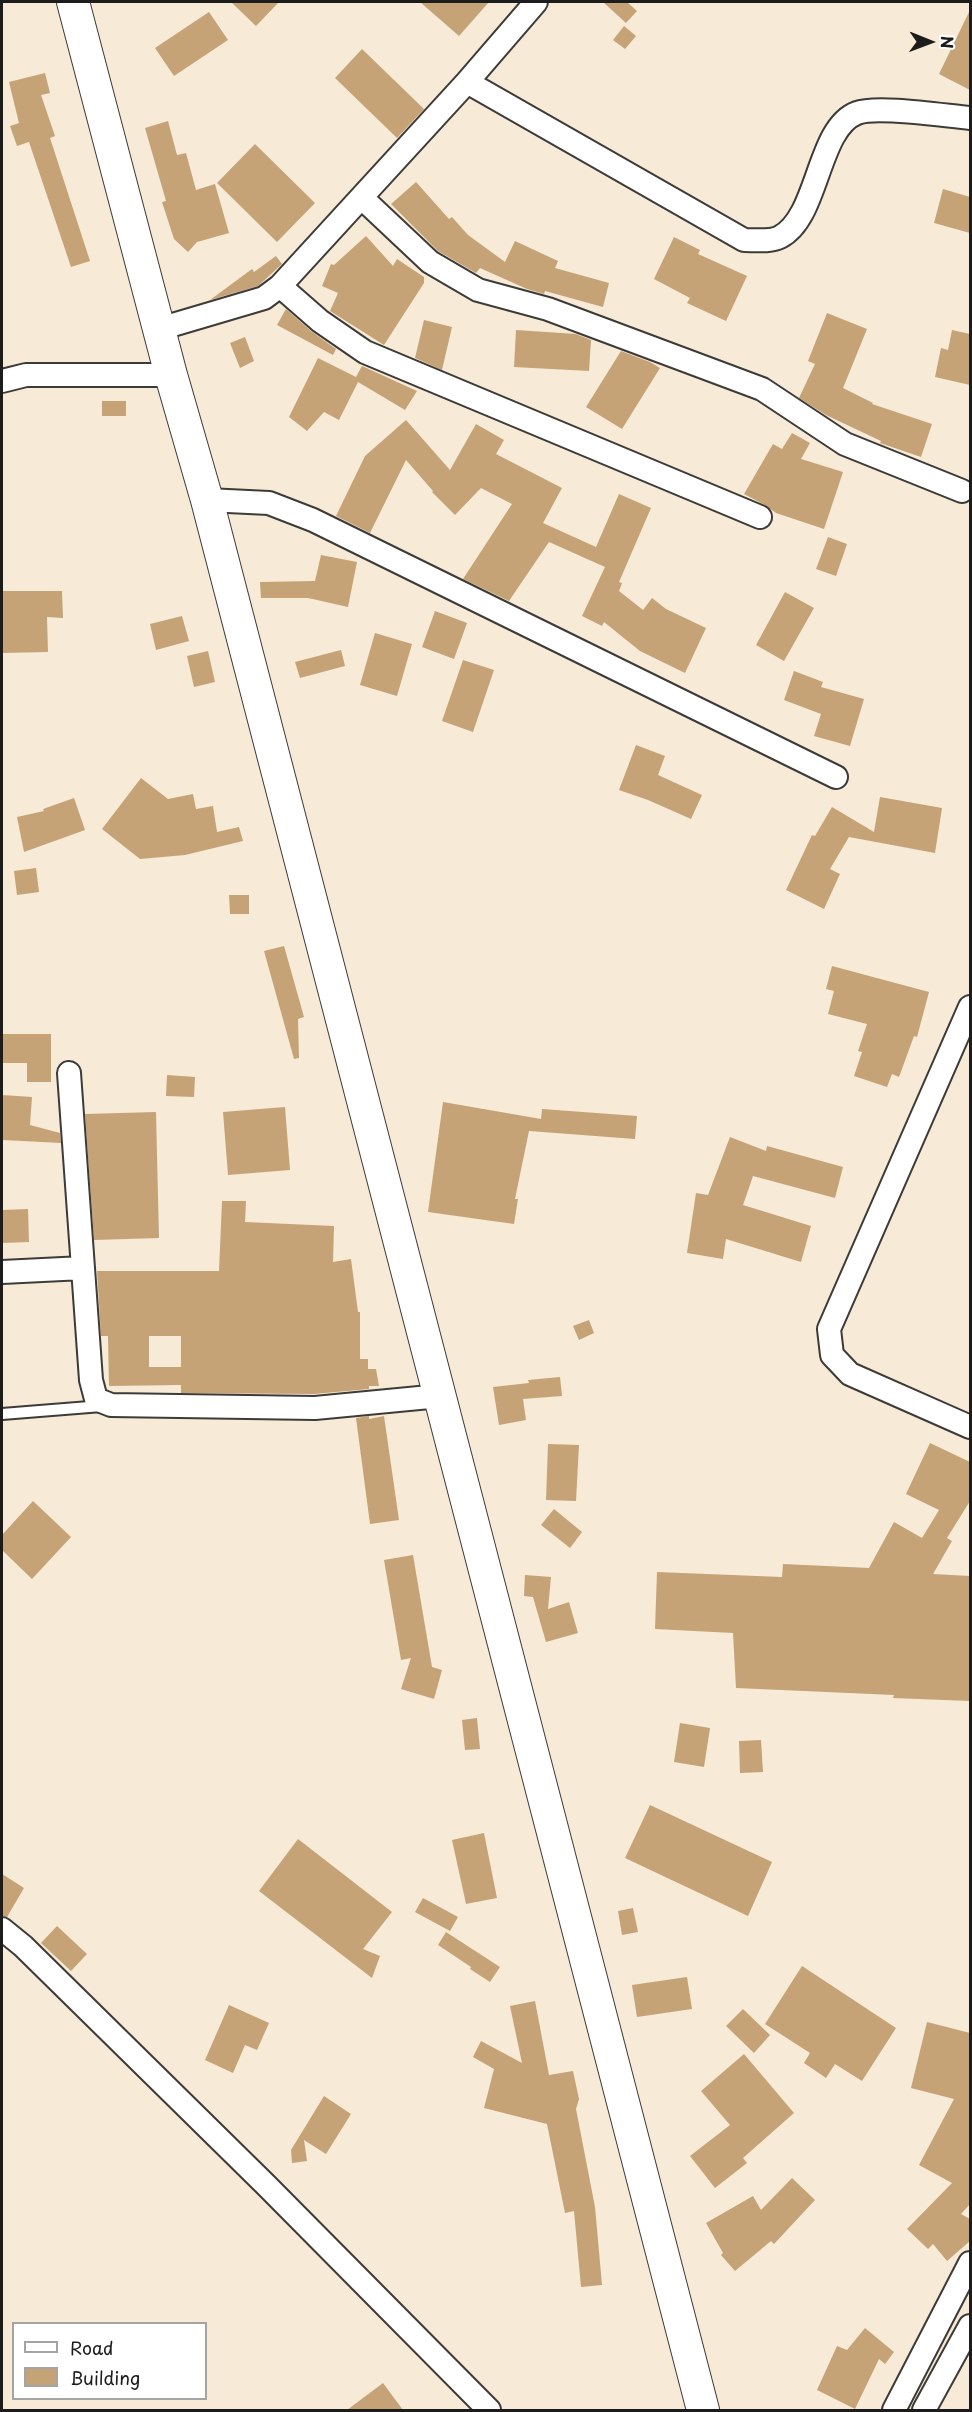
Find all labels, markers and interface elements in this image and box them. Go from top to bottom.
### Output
north arrow [900,12,960,72]
text: N [936,36,960,49]
legend [12,2322,207,2400]
text: Road [70,2334,114,2361]
text: Building [70,2364,140,2391]

